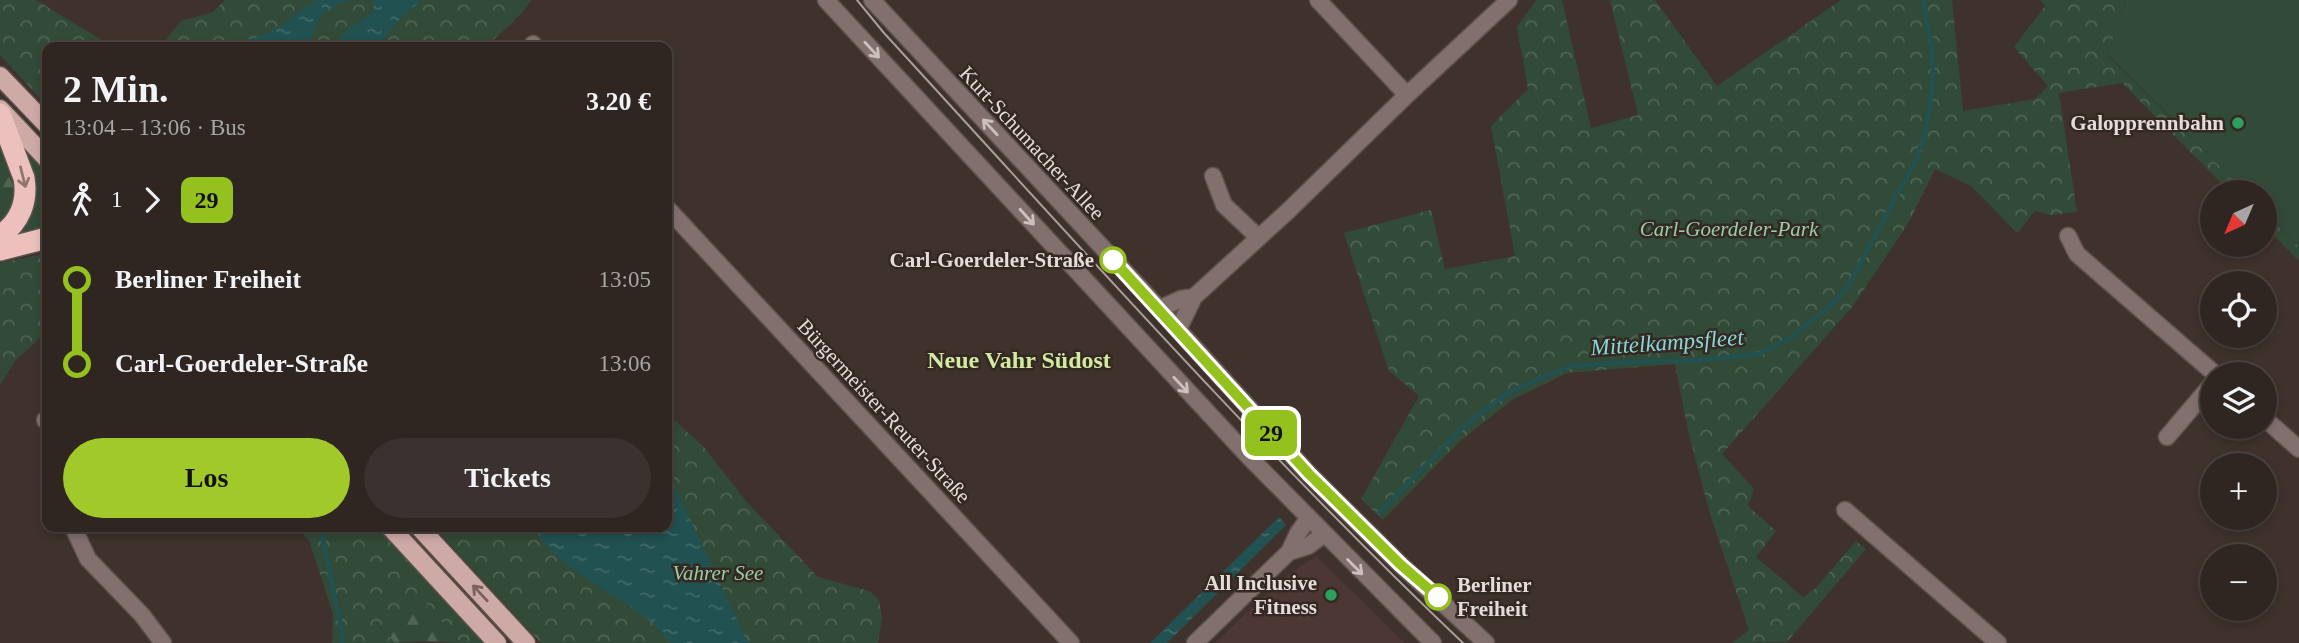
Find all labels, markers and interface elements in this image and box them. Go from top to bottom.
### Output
one-way arrow [864,41,880,59]
street label: Kurt-Schumacher-Allee [955,61,1109,225]
text: 2 Min. [63,68,169,110]
text: 3.20 € [586,87,651,116]
place label: Galopprennbahn [2070,111,2224,135]
text: 13:04 – 13:06 · Bus [63,115,246,140]
marker: Galopprennbahn [2230,115,2246,131]
one-way arrow [981,119,998,136]
one-way arrow [17,166,30,188]
north arrow [2200,180,2277,257]
map controls [2200,180,2277,621]
icon: walk [63,181,101,219]
icon: forward [133,181,171,219]
text: 1 [111,187,123,212]
text: 29 [195,187,219,213]
one-way arrow [1019,208,1035,226]
park label: Carl-Goerdeler-Park [1640,217,1819,241]
marker: Carl-Goerdeler-Straße [1100,247,1126,273]
place label: Carl-Goerdeler-Straße [890,248,1094,272]
text: Berliner Freiheit [115,265,301,294]
text: 13:05 [599,267,651,292]
button: locate [2200,271,2277,348]
street label: Bürgermeister-Reuter-Straße [793,314,975,508]
water label: Mittelkampsfleet [1589,325,1745,360]
district label: Neue Vahr Südost [927,347,1111,373]
text: Carl-Goerdeler-Straße [115,349,368,378]
text: 13:06 [599,351,651,376]
button: layers [2200,362,2277,439]
one-way arrow [1172,376,1189,393]
line badge: 29 [1240,410,1302,456]
text: 29 [1259,420,1283,446]
button: Los [63,438,350,518]
button: Tickets [364,438,651,518]
button: + [2200,453,2277,530]
button: − [2200,544,2277,621]
one-way arrow [1346,558,1363,575]
park label: Vahrer See [673,561,763,585]
place label: All Inclusive Fitness [1204,571,1317,619]
place label: Berliner Freiheit [1457,573,1532,621]
one-way arrow [472,584,488,602]
marker: Berliner Freiheit [1425,584,1451,610]
marker: All Inclusive Fitness [1323,587,1339,603]

